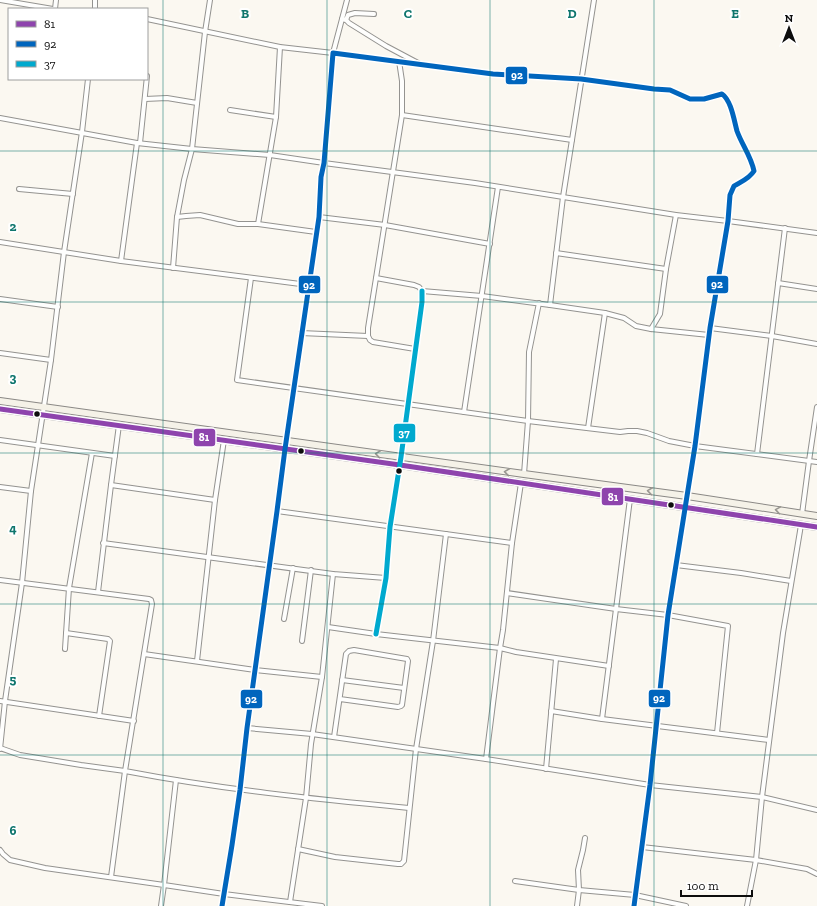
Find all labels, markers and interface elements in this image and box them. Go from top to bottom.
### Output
text: B [241,6,249,21]
text: C [404,6,412,21]
text: D [567,6,577,21]
text: E [731,6,739,21]
legend [8,8,148,80]
north arrow [769,8,809,48]
text: N [785,12,794,25]
text: 81 [44,17,55,31]
text: 92 [44,37,57,51]
text: 37 [44,57,56,71]
line badge: 92 [505,66,528,85]
text: 92 [511,69,523,82]
text: 2 [10,219,17,234]
line badge: 92 [298,275,321,294]
line badge: 92 [706,275,729,294]
text: 92 [711,278,723,291]
text: 92 [303,279,315,292]
text: 3 [10,370,17,385]
unlabelled marker [32,409,42,419]
line badge: 37 [393,423,416,443]
text: 37 [398,427,410,440]
line badge: 81 [193,428,216,447]
text: 81 [199,431,210,444]
unlabelled marker [296,446,306,456]
one-way arrow [375,450,381,459]
unlabelled marker [394,466,404,476]
one-way arrow [504,468,510,477]
line badge: 81 [601,487,624,506]
one-way arrow [647,487,653,496]
text: 81 [608,491,619,504]
unlabelled marker [666,500,676,510]
one-way arrow [775,506,781,515]
text: 4 [9,521,17,536]
text: 5 [10,672,17,687]
line badge: 92 [240,689,263,709]
line badge: 92 [648,689,671,708]
text: 92 [653,692,665,705]
text: 92 [245,693,257,706]
text: 6 [10,823,17,838]
scale bar [681,872,752,898]
text: 100 m [687,879,719,893]

